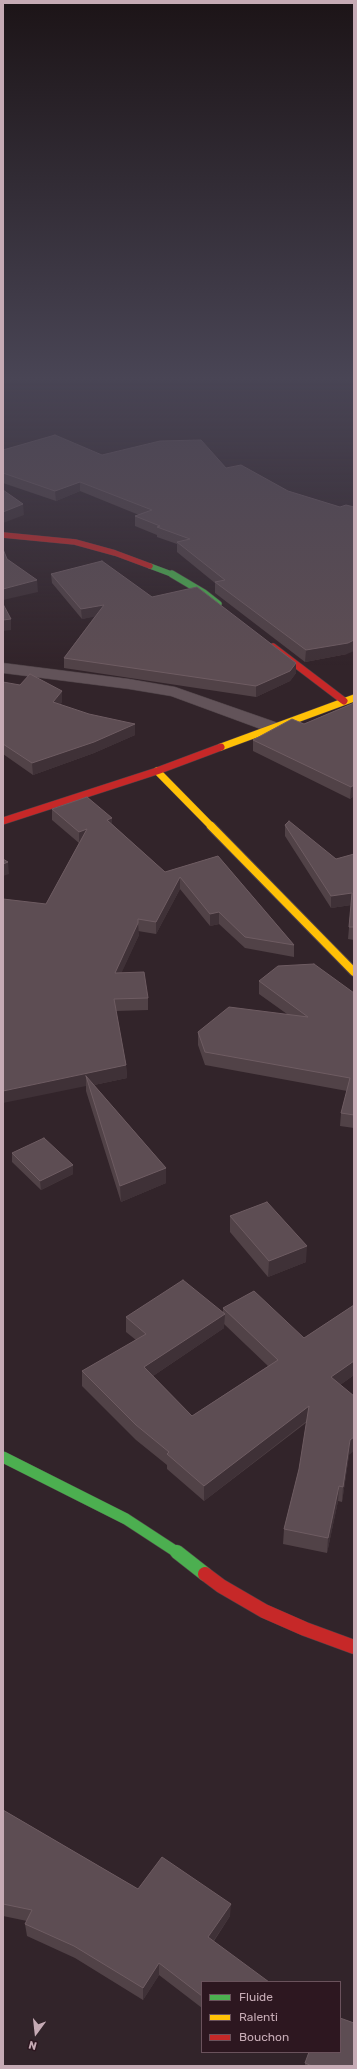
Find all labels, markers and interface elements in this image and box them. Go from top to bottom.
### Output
legend [201,1981,341,2053]
text: Fluide [239,1990,273,2004]
text: Ralenti [239,2010,278,2024]
north arrow [16,2013,56,2053]
text: Bouchon [239,2030,289,2044]
text: N [27,2038,38,2052]

